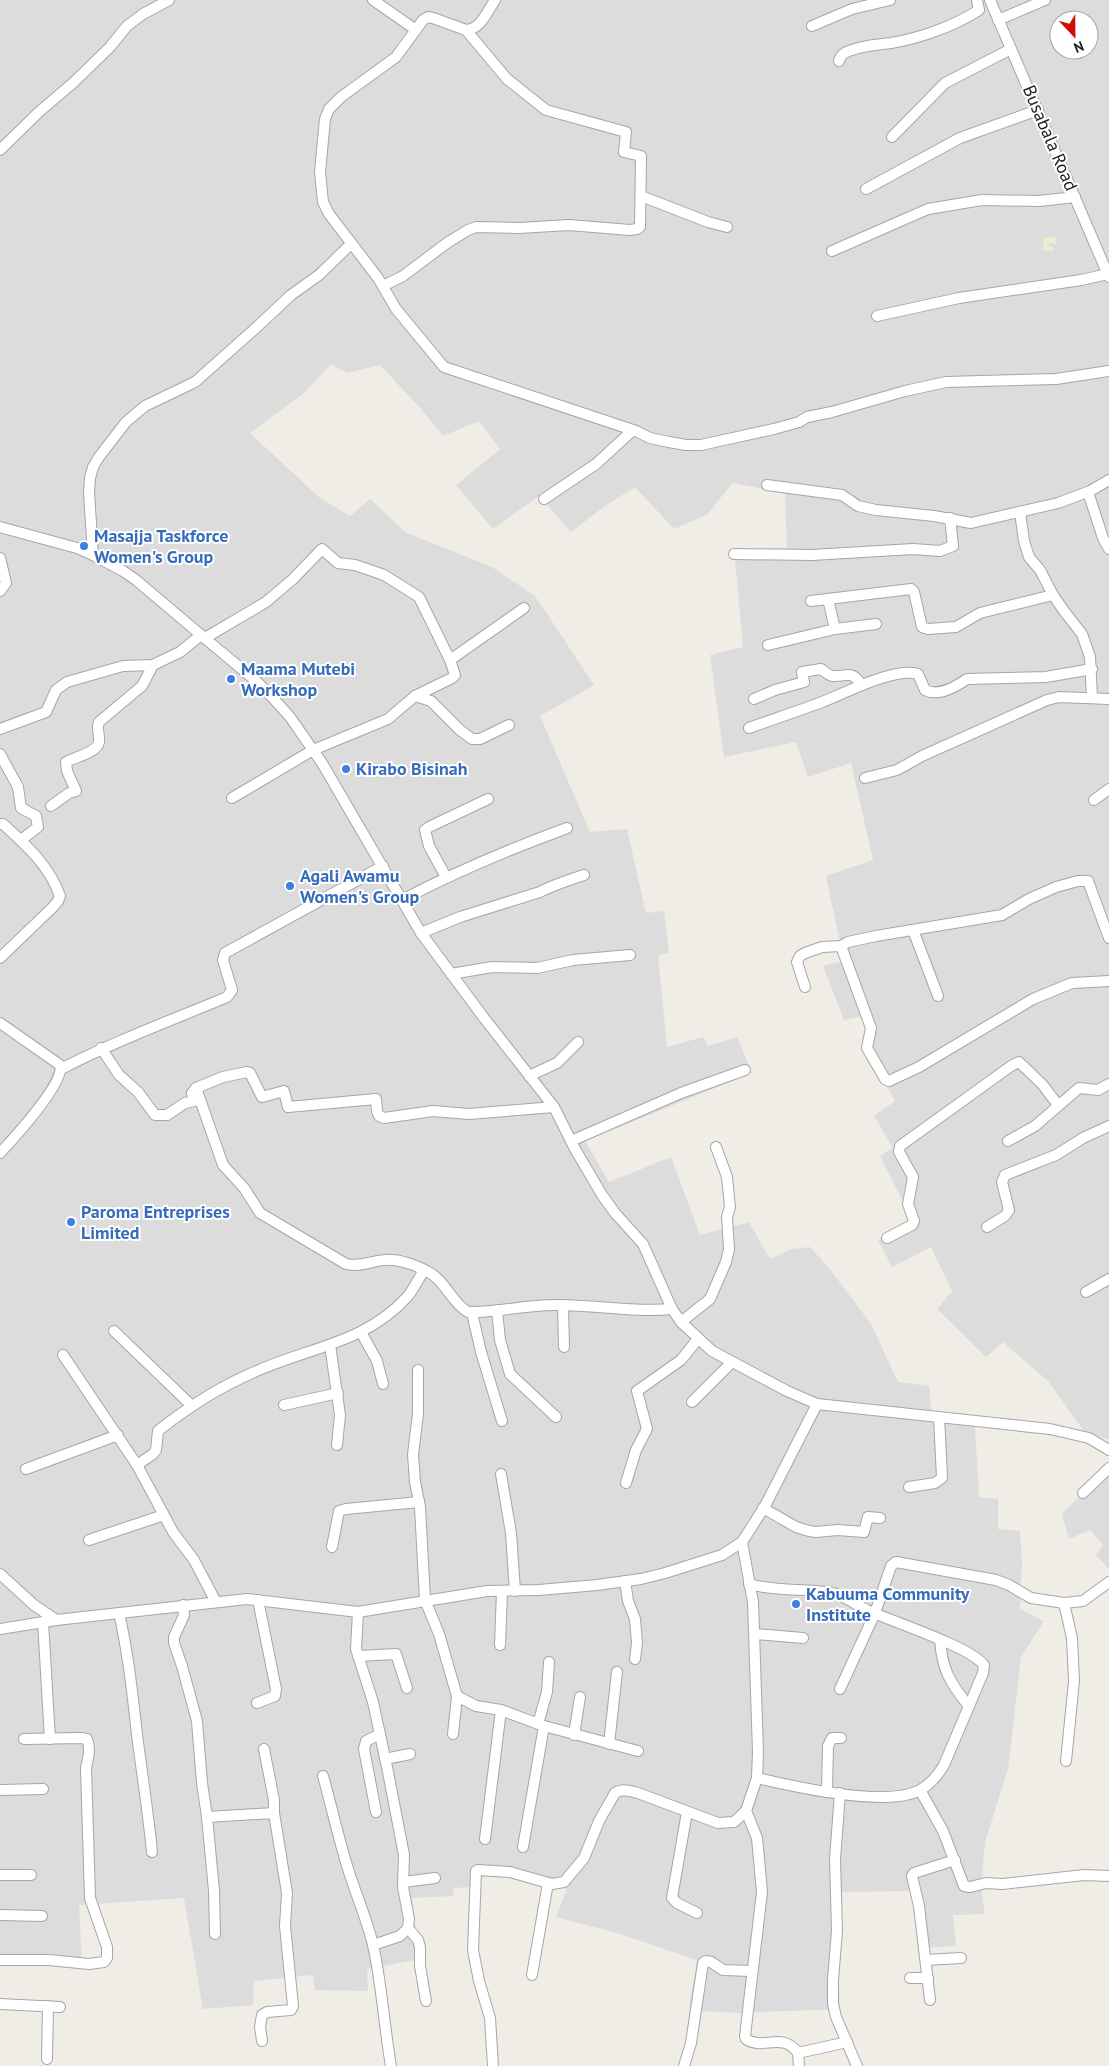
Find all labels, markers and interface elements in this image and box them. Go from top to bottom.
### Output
north arrow [1049,10,1099,60]
text: N [1071,37,1087,57]
street label: Busabala Road [1018,82,1083,194]
place label: Masajja Taskforce Women's Group [94,524,228,568]
marker: Masajja Taskforce Women's Group [78,540,90,552]
place label: Maama Mutebi Workshop [241,657,355,701]
marker: Maama Mutebi Workshop [225,673,237,685]
place label: Kirabo Bisinah [356,757,468,780]
marker: Kirabo Bisinah [340,763,352,775]
place label: Agali Awamu Women's Group [300,864,419,908]
marker: Agali Awamu Women's Group [284,880,296,892]
place label: Paroma Entreprises Limited [81,1200,230,1244]
marker: Paroma Entreprises Limited [65,1216,77,1228]
place label: Kabuuma Community Institute [806,1582,970,1626]
marker: Kabuuma Community Institute [790,1598,802,1610]

